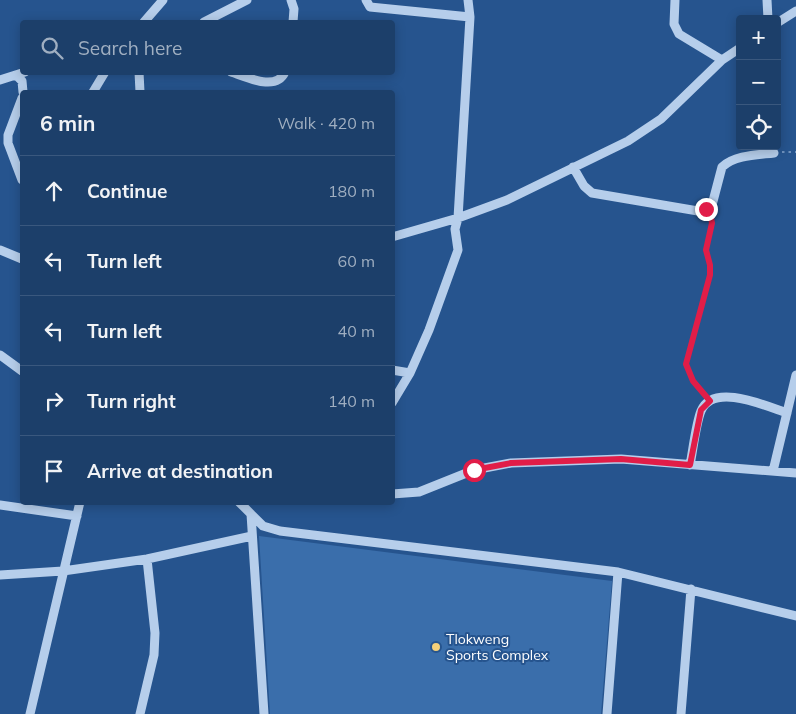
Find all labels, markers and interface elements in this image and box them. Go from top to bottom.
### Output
map controls [736,15,781,150]
button: + [736,15,781,60]
search box [20,20,395,75]
icon: search [38,34,66,62]
text: Search here [78,36,182,60]
button: − [736,60,781,105]
button: locate [736,105,781,150]
text: 6 min [40,110,95,136]
text: Walk · 420 m [277,113,375,133]
icon: ahead [40,177,68,205]
text: Continue [87,179,167,203]
text: 180 m [328,181,375,201]
route end [695,198,718,221]
icon: left [40,247,68,275]
text: Turn left [87,249,162,273]
text: 60 m [338,251,375,271]
icon: left [40,317,68,345]
text: Turn left [87,319,162,343]
text: 40 m [338,321,375,341]
icon: right [40,387,68,415]
text: Turn right [87,389,176,413]
text: 140 m [328,391,375,411]
icon: arrive [40,457,68,485]
text: Arrive at destination [87,459,273,483]
route start [463,459,486,482]
place label: Tlokweng Sports Complex [446,630,549,664]
marker: Tlokweng Sports Complex [430,641,442,653]

